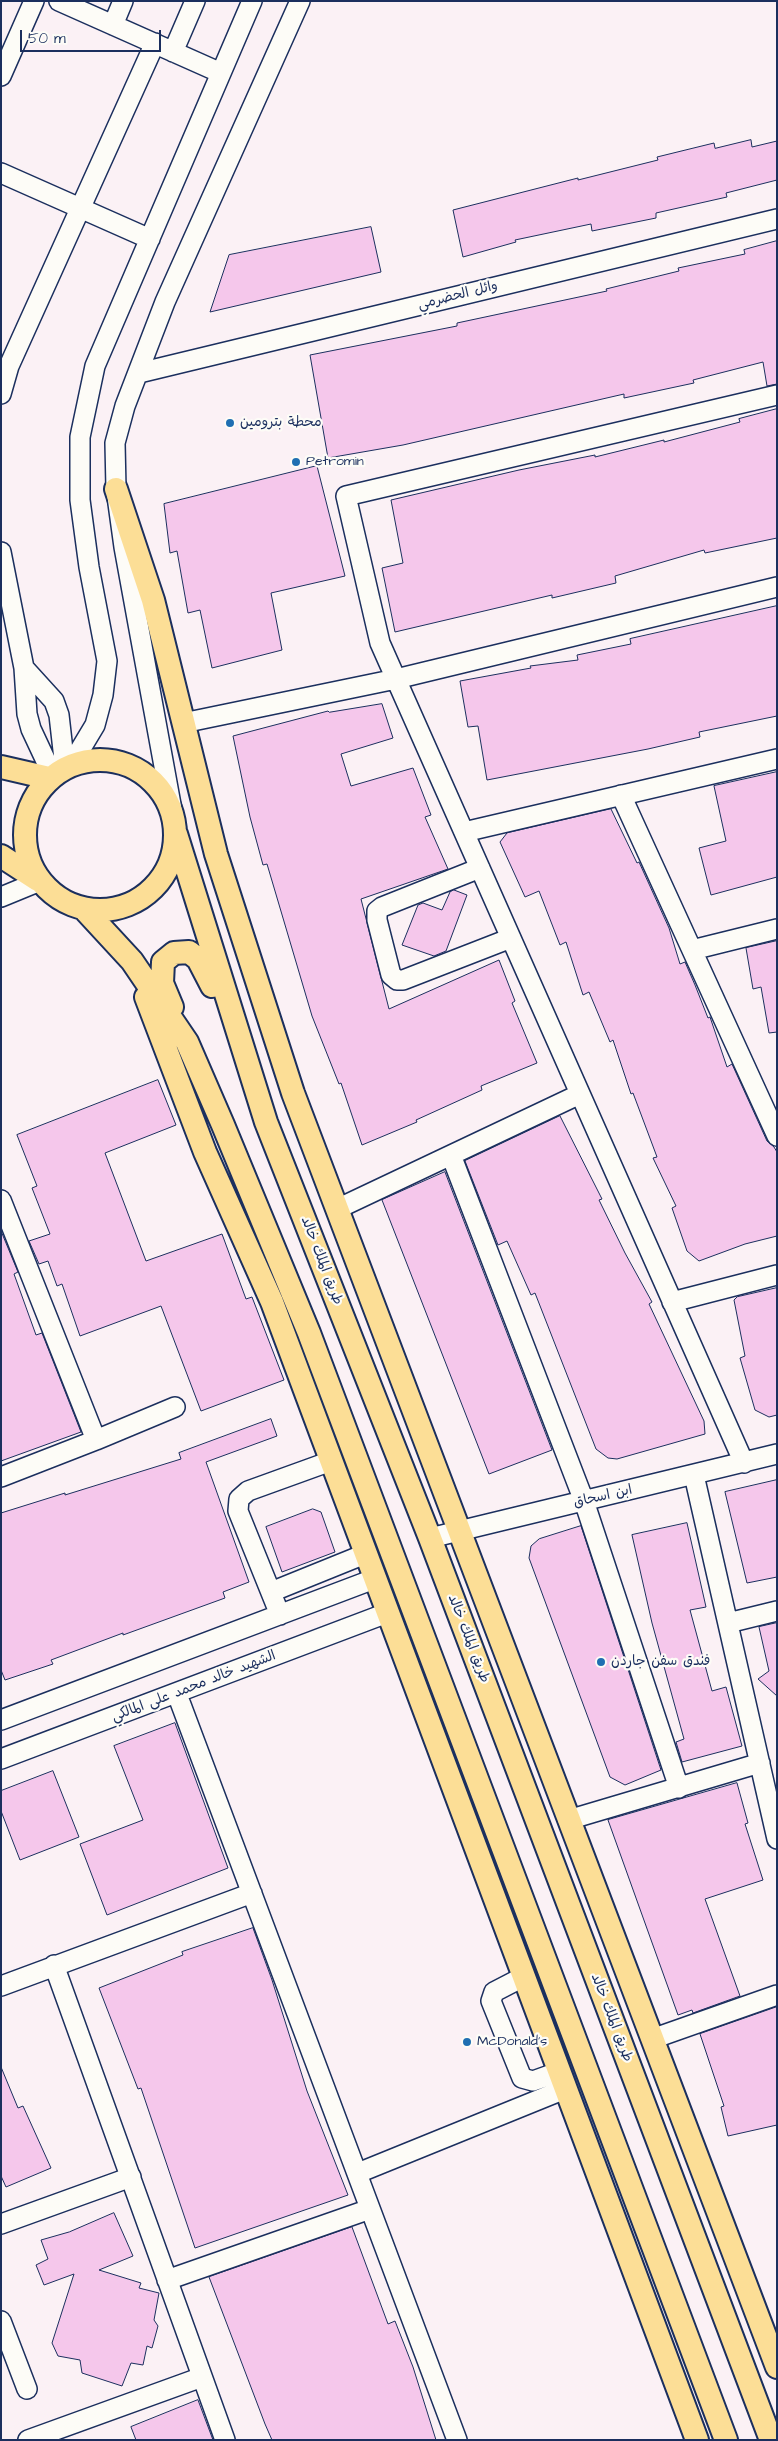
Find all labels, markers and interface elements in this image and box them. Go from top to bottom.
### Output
scale bar [22,20,164,52]
text: 50 m [28,28,66,49]
street label: وائل الحضرمي [416,278,500,314]
place label: محطة بترومين [240,415,322,431]
marker: محطة بترومين [224,417,236,429]
place label: Petromin [306,454,364,470]
marker: Petromin [290,456,302,468]
street label: طريق الملك خالد [296,1215,346,1307]
street label: ابن اسحاق [572,1482,634,1512]
street label: طريق الملك خالد [443,1593,493,1685]
street label: الشهيد خالد محمد على المالكي [109,1648,279,1726]
place label: فندق سفن جاردن [611,1654,710,1670]
marker: فندق سفن جاردن [595,1656,607,1668]
street label: طريق الملك خالد [586,1972,636,2064]
place label: McDonald's [477,2034,547,2050]
marker: McDonald's [461,2036,473,2048]

